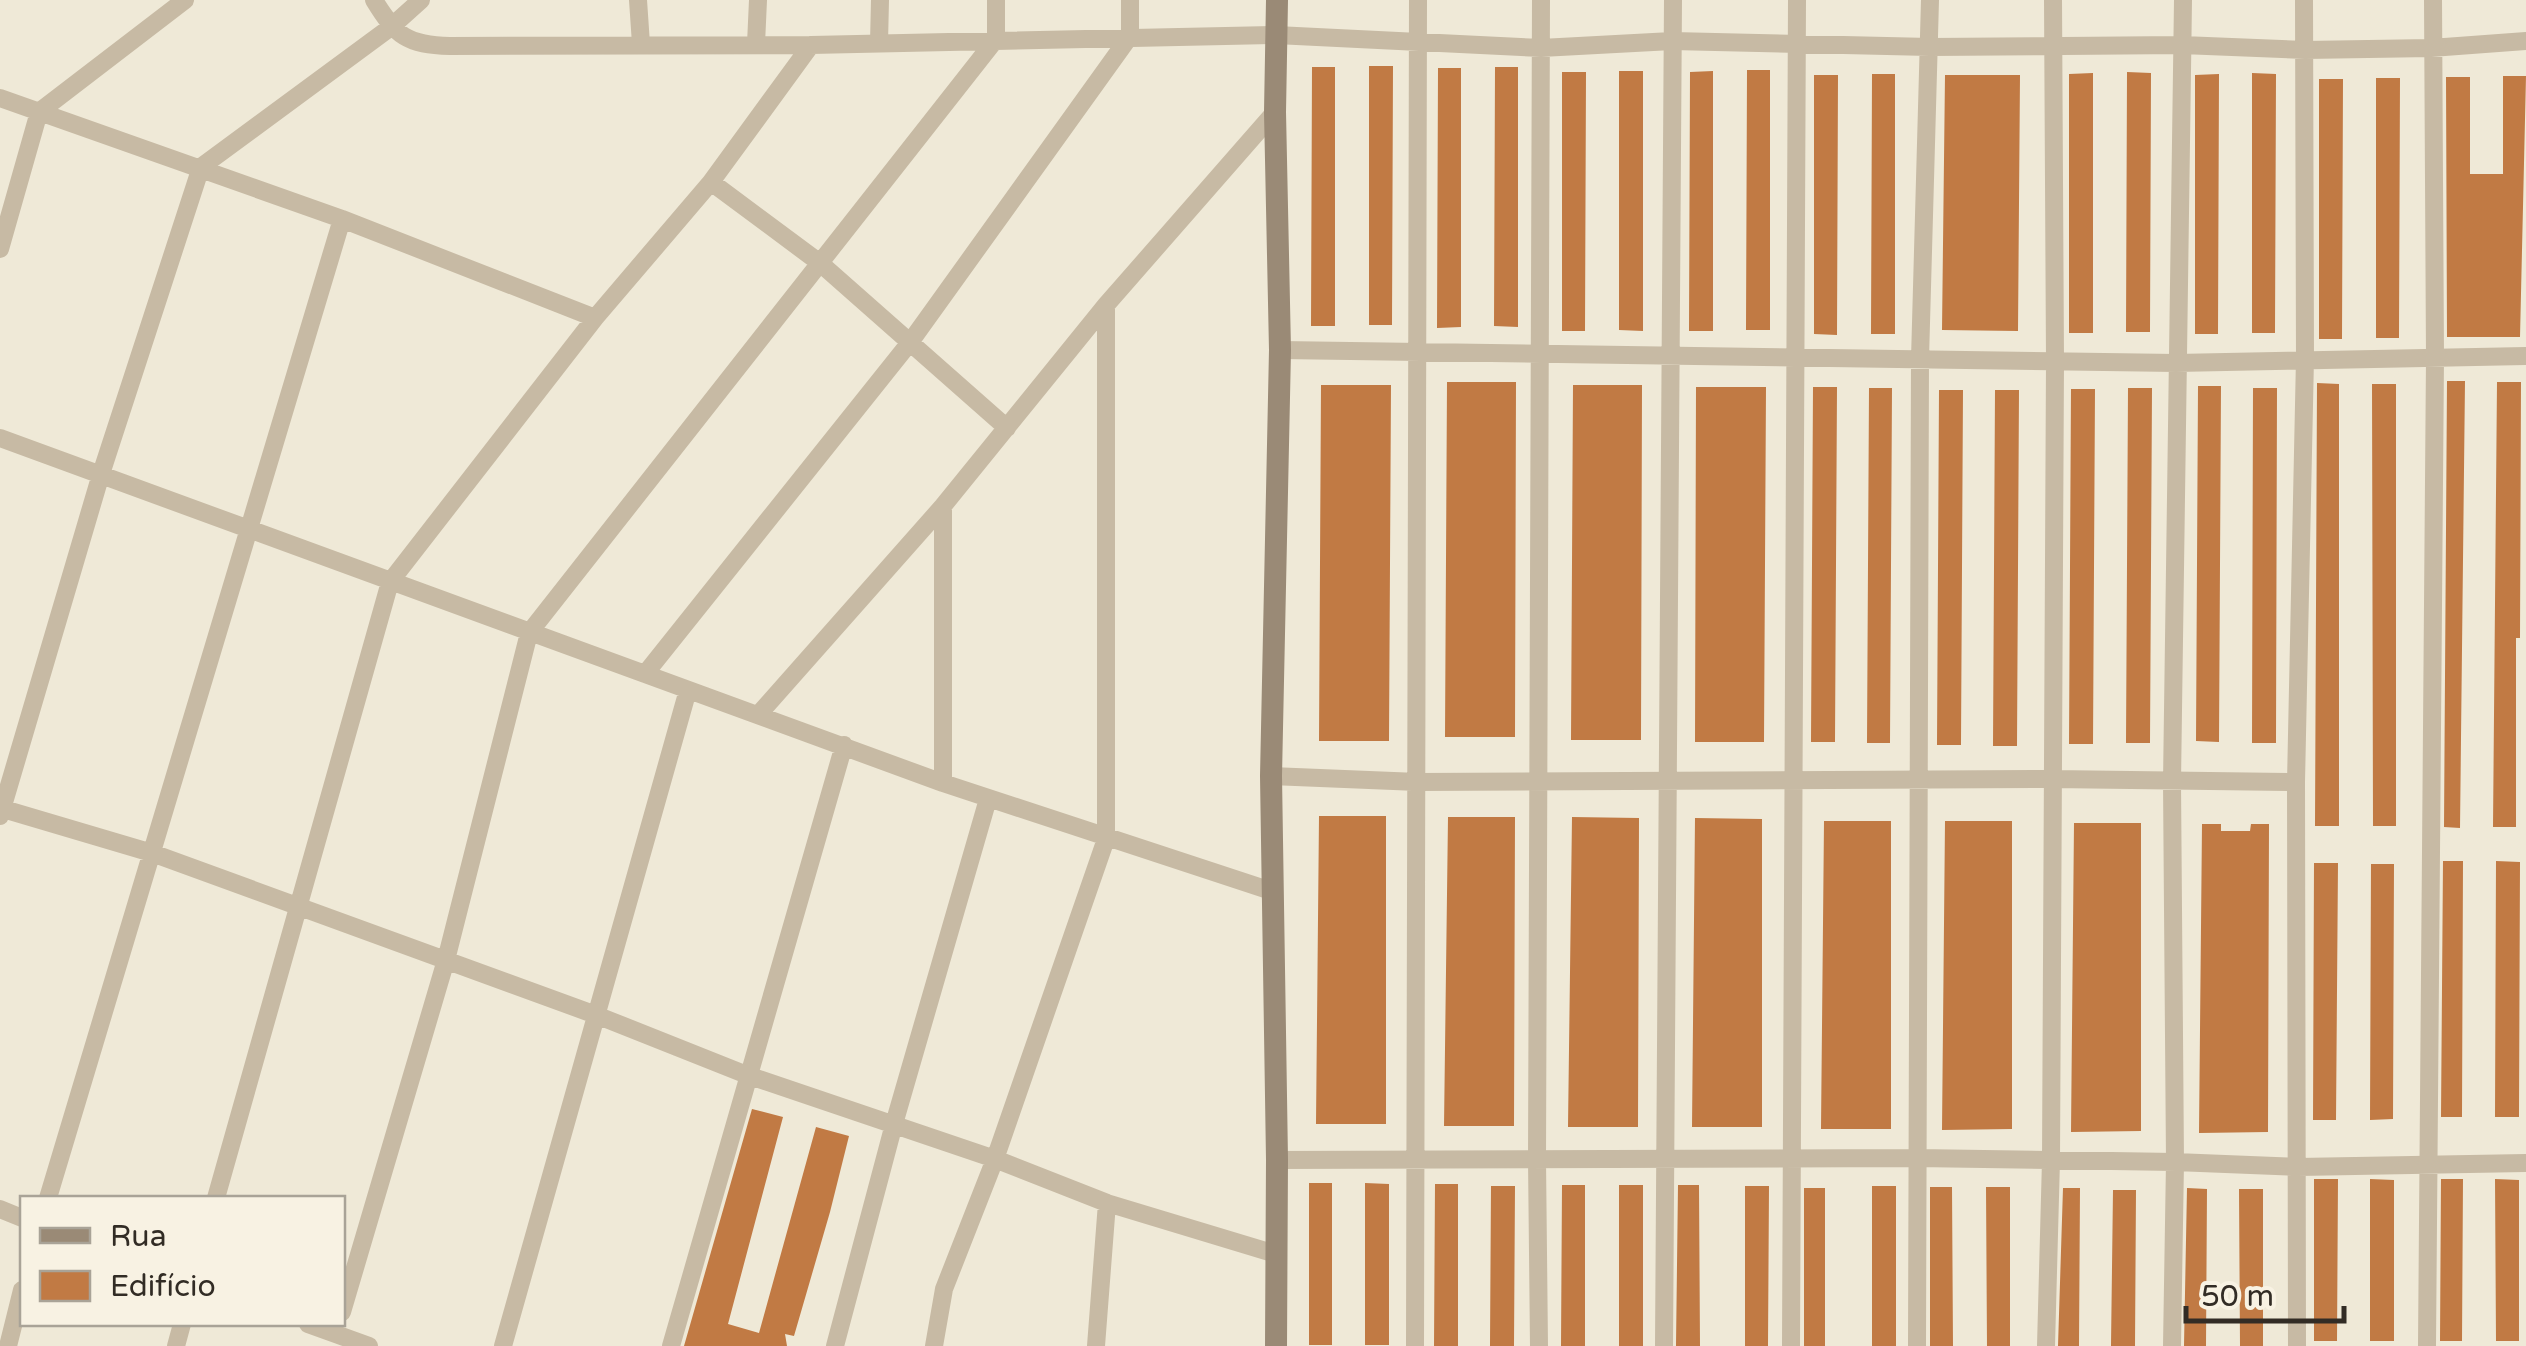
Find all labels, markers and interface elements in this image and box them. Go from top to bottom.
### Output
legend [20,1196,345,1326]
text: Rua [110,1218,167,1255]
scale bar [2186,1261,2344,1323]
text: Edifício [110,1268,216,1305]
text: 50 m [2201,1278,2274,1315]

